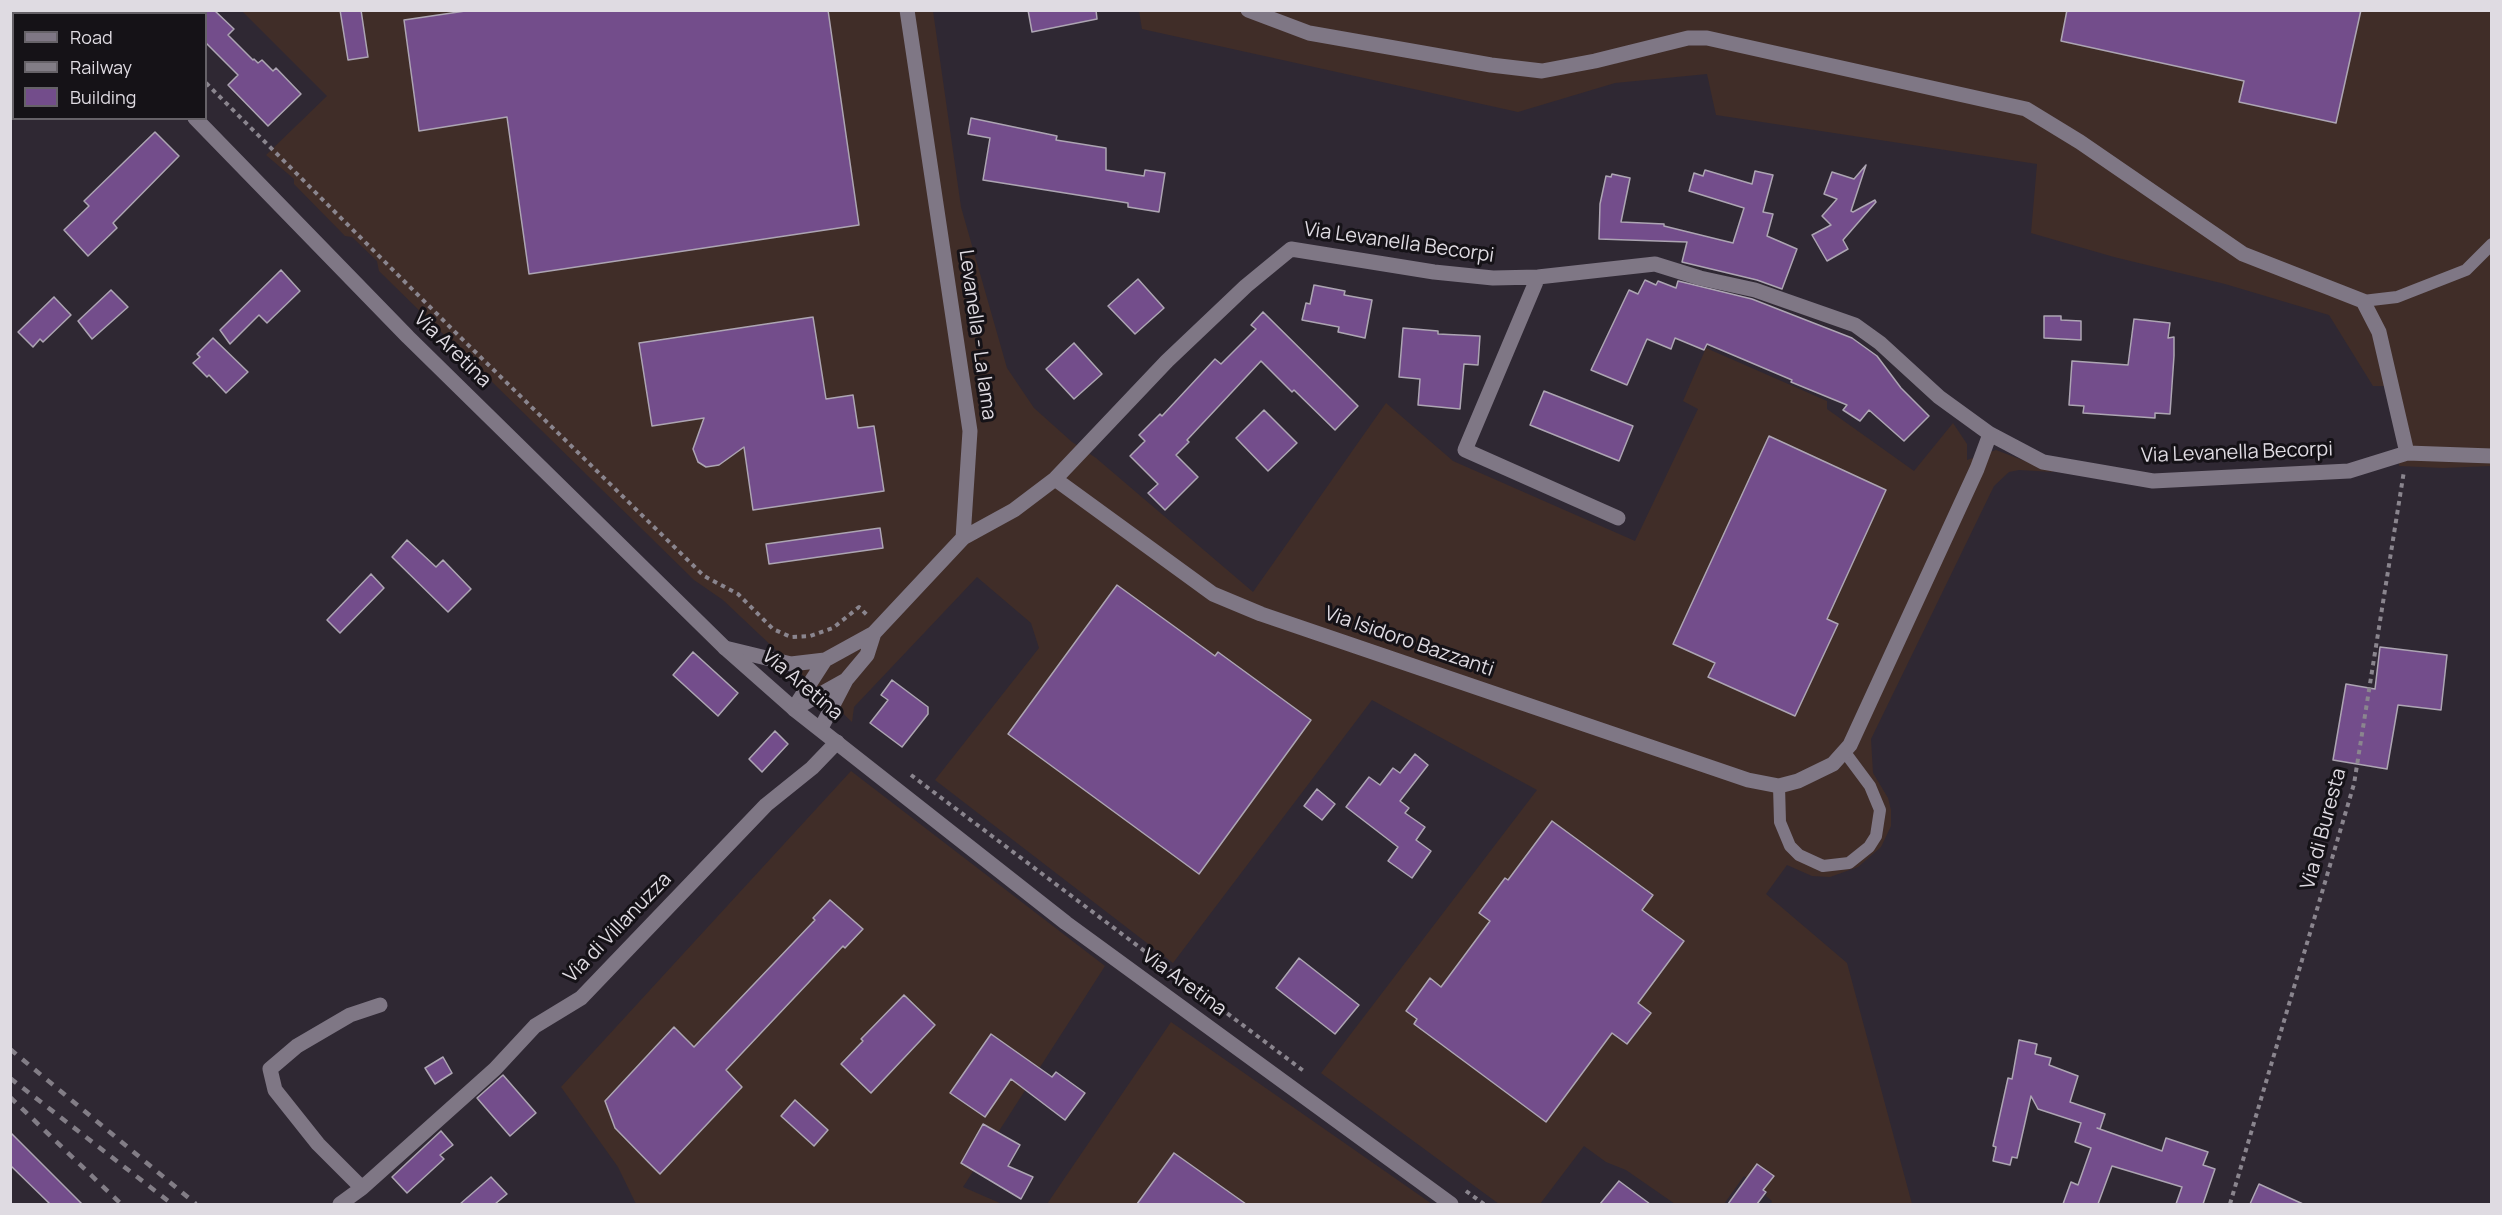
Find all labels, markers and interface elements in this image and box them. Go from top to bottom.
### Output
legend [12,12,207,120]
text: Road [70,25,113,49]
text: Railway [70,55,132,79]
text: Building [70,85,136,109]
street label: Via Levanella Becorpi [1302,218,1496,268]
street label: Levanella - La lama [953,248,1001,422]
street label: Via Aretina [408,307,496,393]
street label: Via Levanella Becorpi [2141,438,2333,468]
street label: Via Isidoro Bazzanti [1321,602,1497,682]
street label: Via Aretina [757,644,847,726]
street label: Via di Buresta [2296,766,2352,892]
street label: Via di Villanuzza [559,868,677,988]
street label: Via Aretina [1137,944,1231,1022]

